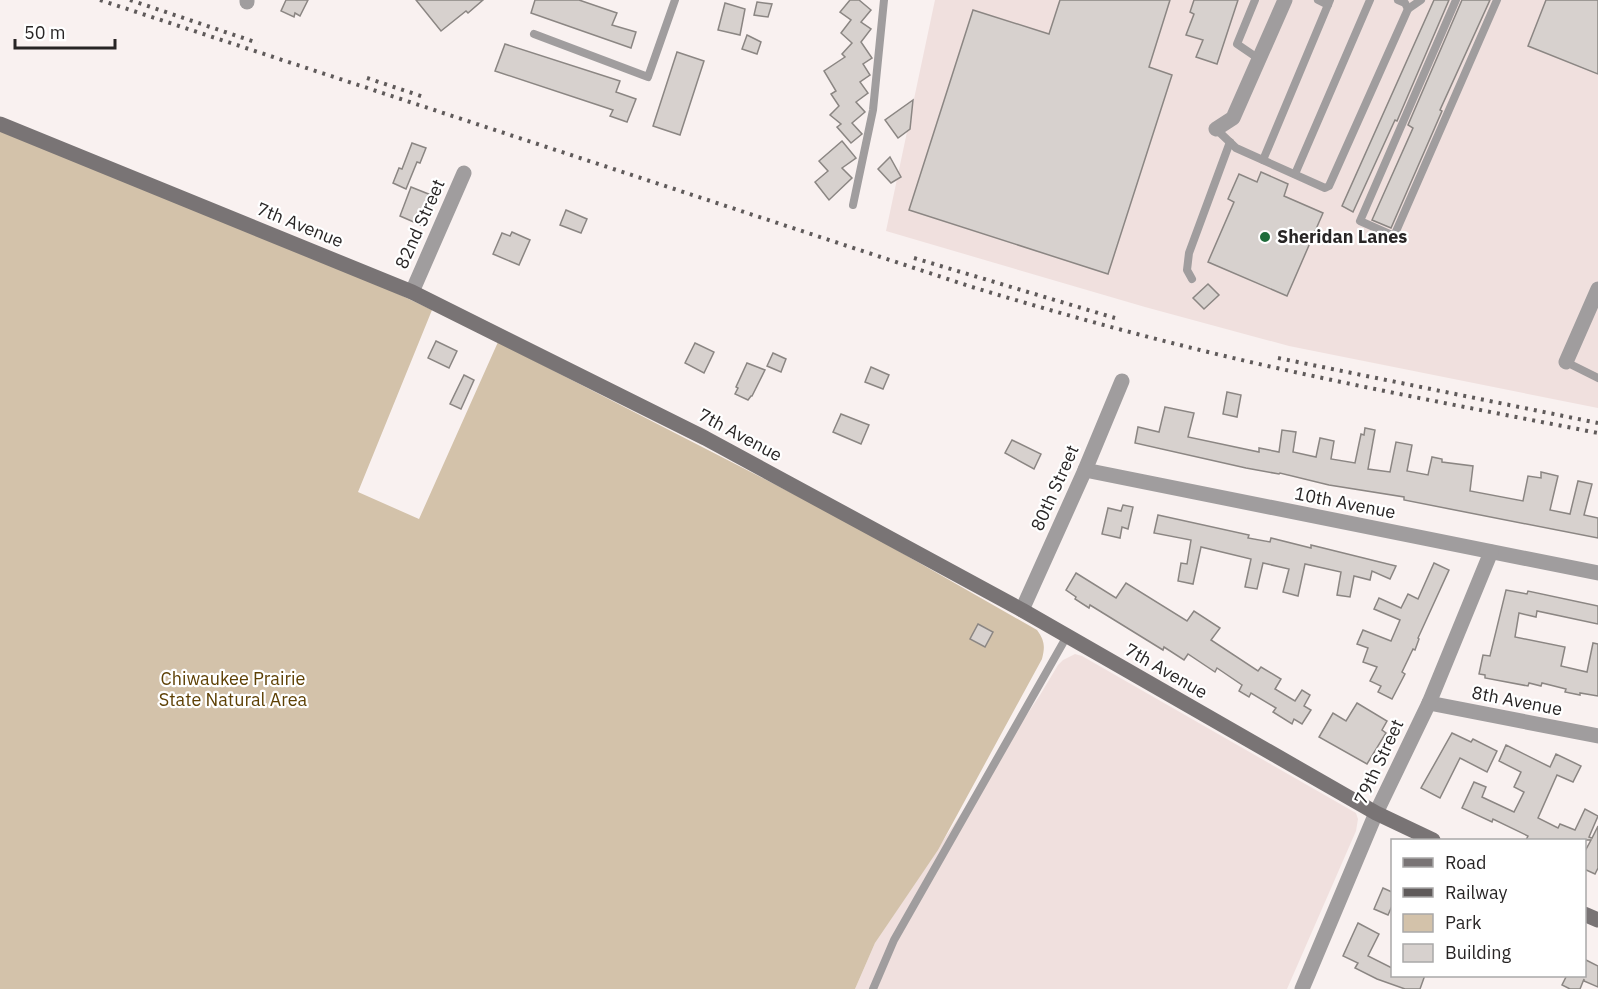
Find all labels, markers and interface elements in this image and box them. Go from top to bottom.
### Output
scale bar [15,12,116,50]
text: 50 m [24,21,66,44]
street label: 82nd Street [390,175,450,272]
street label: 7th Avenue [253,197,347,252]
place label: Sheridan Lanes [1277,225,1407,248]
marker: Sheridan Lanes [1258,230,1272,244]
street label: 7th Avenue [694,403,786,466]
street label: 80th Street [1025,441,1084,534]
street label: 10th Avenue [1293,481,1398,524]
street label: 7th Avenue [1121,638,1212,704]
park label: Chiwaukee Prairie State Natural Area [159,667,308,711]
street label: 8th Avenue [1470,680,1564,721]
street label: 79th Street [1349,715,1408,808]
legend [1391,839,1586,977]
text: Road [1445,851,1486,874]
text: Railway [1445,881,1507,904]
text: Park [1445,911,1482,934]
text: Building [1445,941,1512,964]

